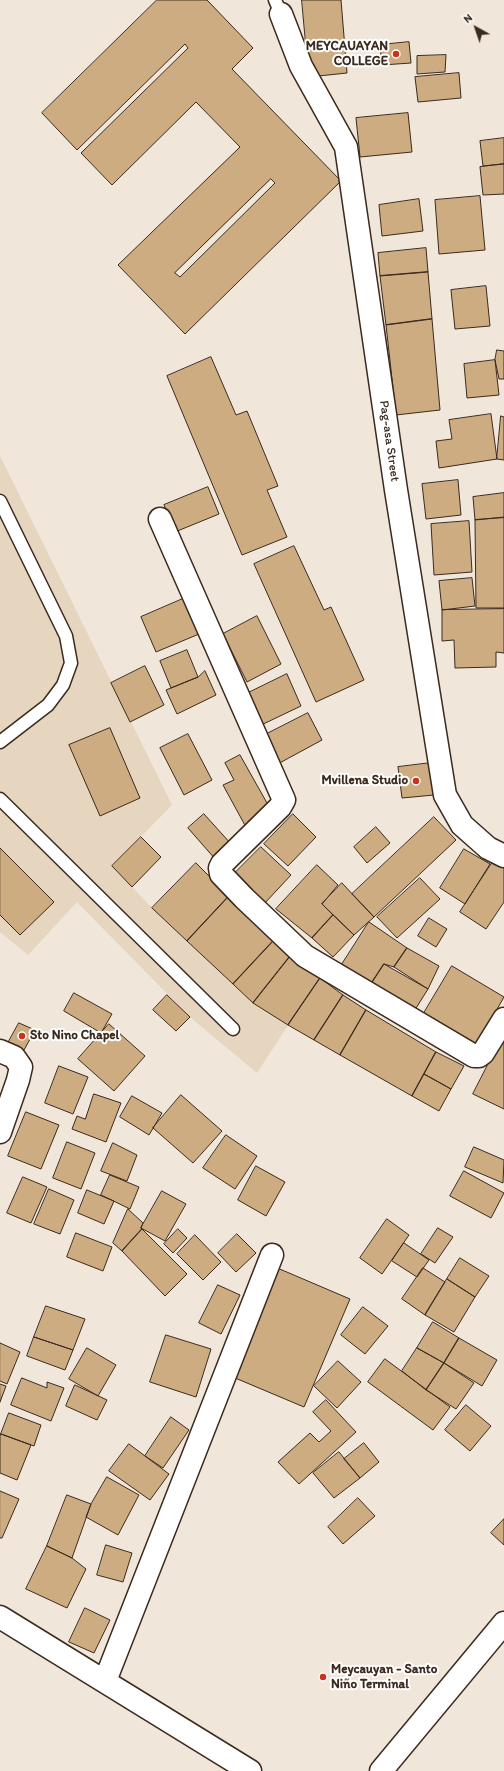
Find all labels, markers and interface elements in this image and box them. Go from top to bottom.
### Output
north arrow [456,8,496,48]
text: N [461,11,475,26]
place label: MEYCAUAYAN COLLEGE [306,39,388,70]
marker: MEYCAUAYAN COLLEGE [391,49,401,59]
street label: Pag-asa Street [376,399,402,483]
place label: Mvillena Studio [322,773,408,789]
marker: Mvillena Studio [411,776,421,786]
place label: Sto Nino Chapel [30,1028,119,1044]
marker: Sto Nino Chapel [17,1031,27,1041]
place label: Meycauyan - Santo Niño Terminal [331,1662,437,1693]
marker: Meycauyan - Santo Niño Terminal [318,1672,328,1682]

